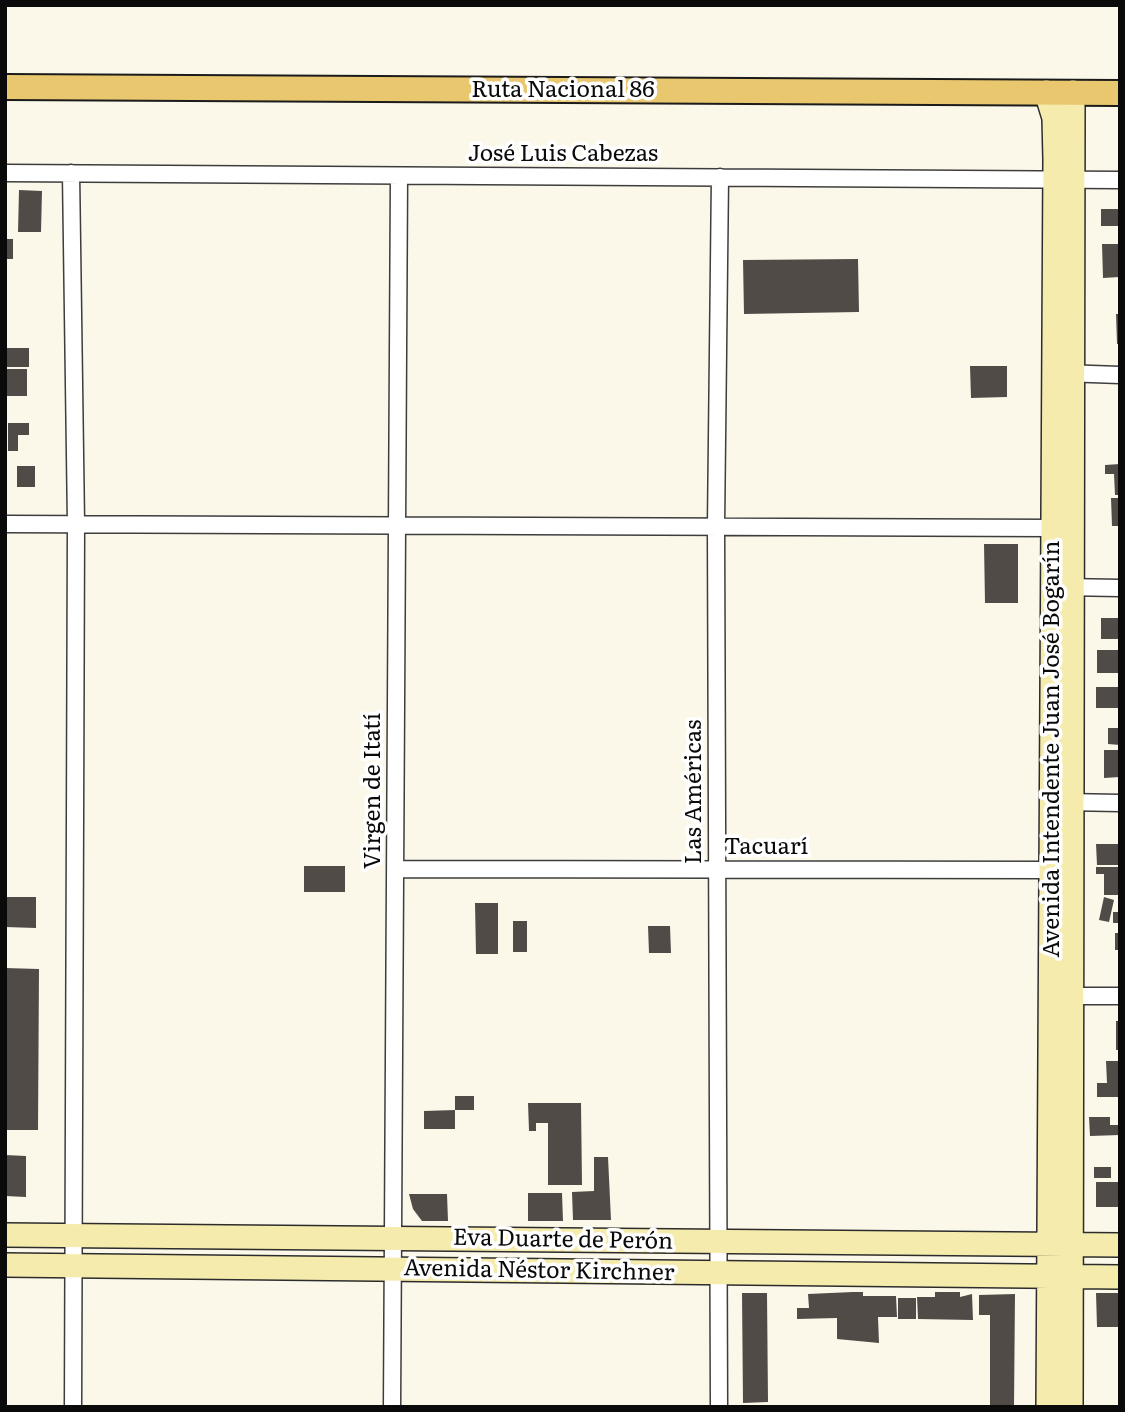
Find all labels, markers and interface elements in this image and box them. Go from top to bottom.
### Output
street label: Ruta Nacional 86 [471,76,655,104]
street label: José Luis Cabezas [468,140,658,168]
street label: Avenida Intendente Juan José Bogarín [1038,540,1066,958]
street label: Virgen de Itatí [359,713,387,869]
street label: Las Américas [680,720,708,864]
street label: Tacuarí [724,833,808,861]
street label: Eva Duarte de Perón [453,1224,673,1256]
street label: Avenida Néstor Kirchner [403,1255,675,1287]

